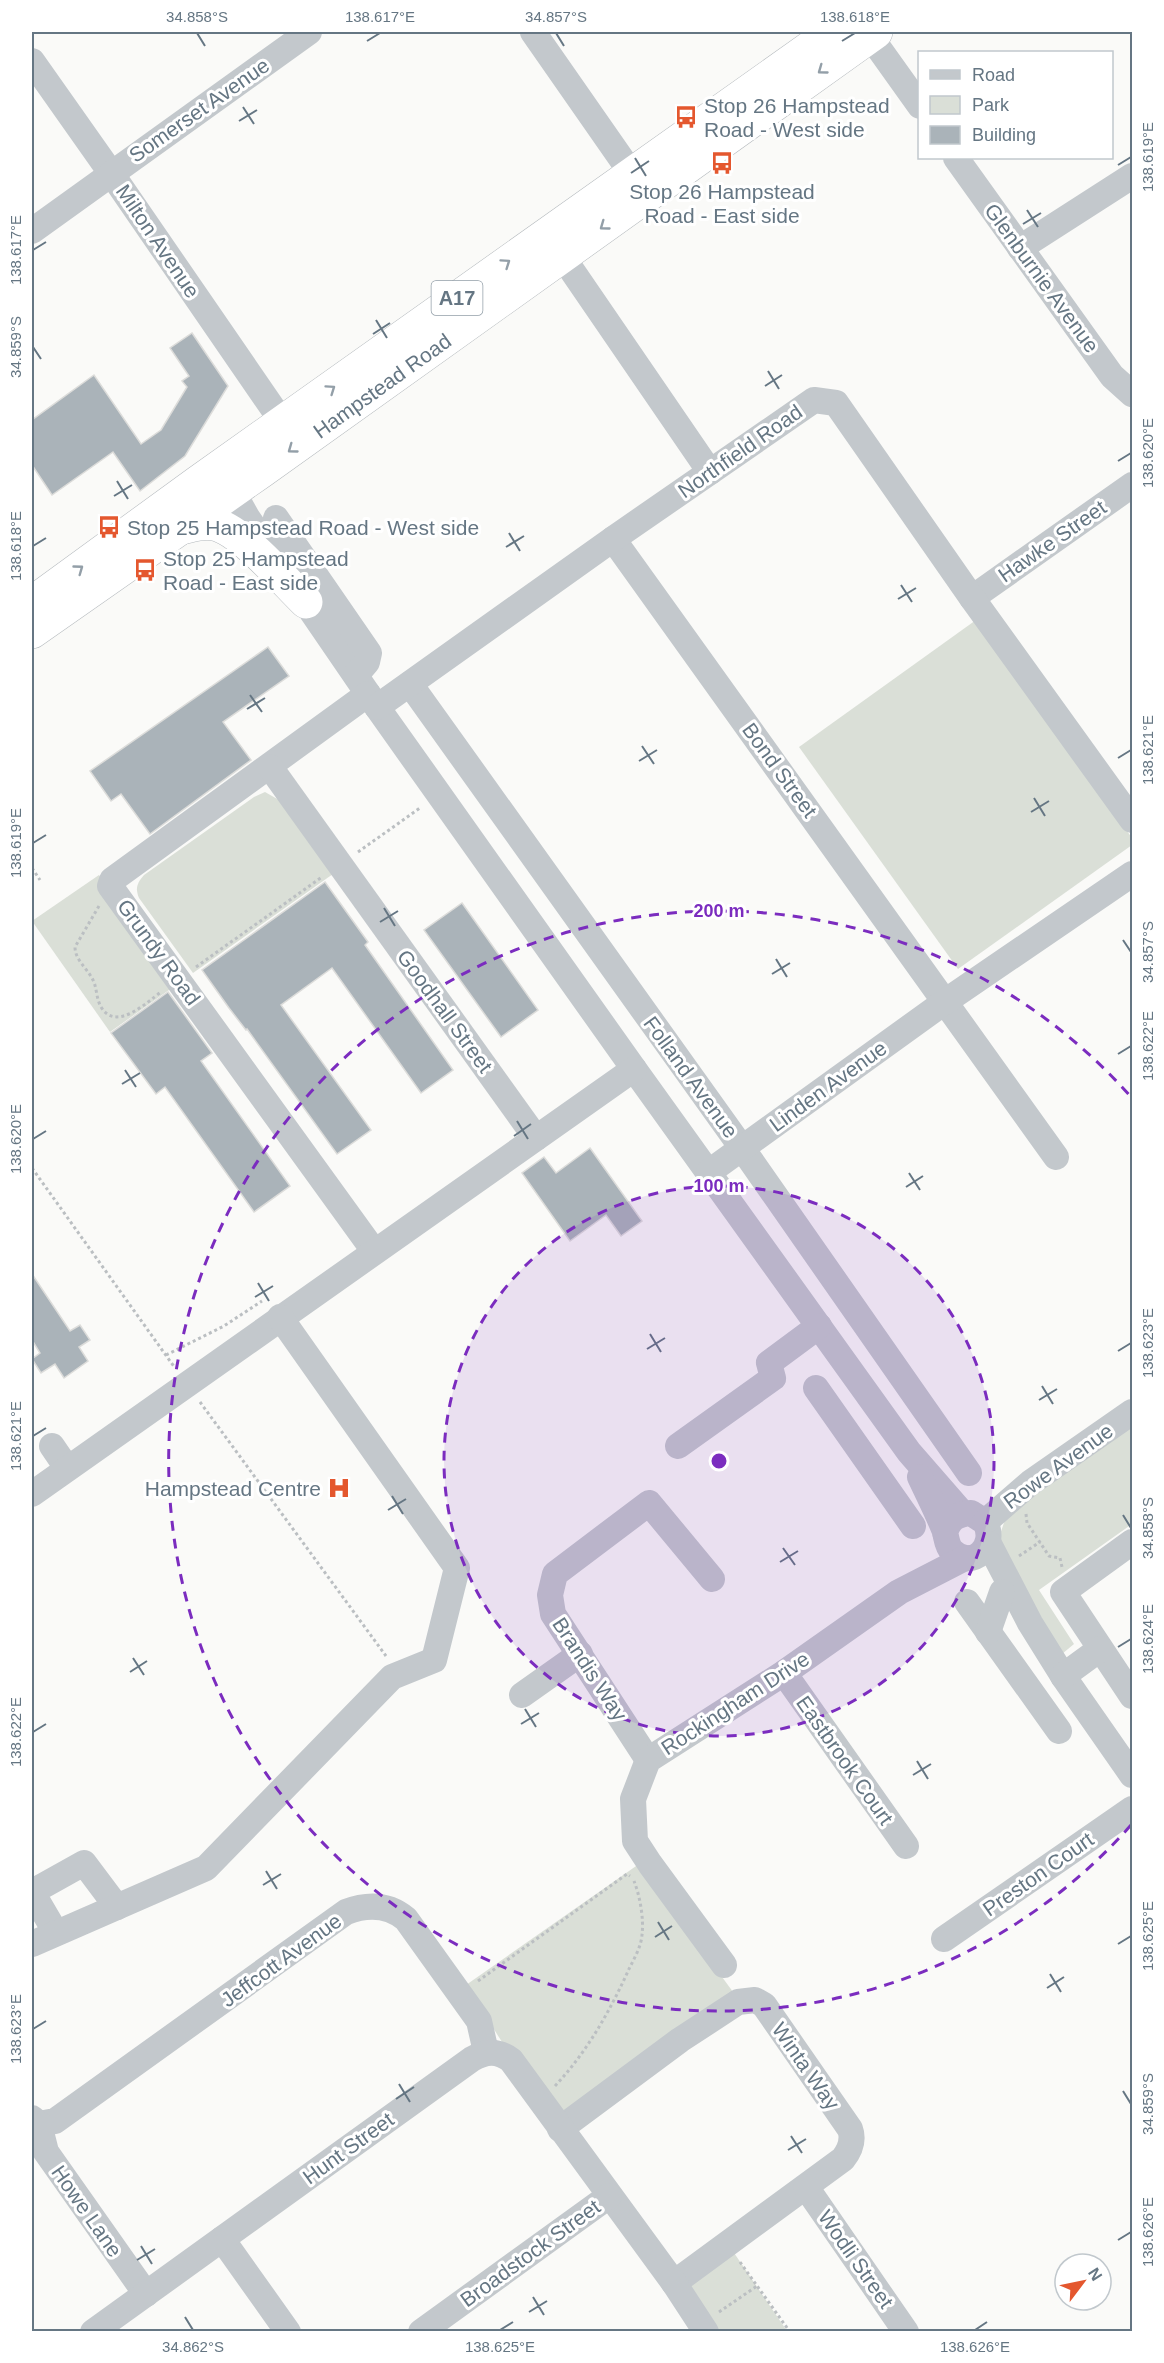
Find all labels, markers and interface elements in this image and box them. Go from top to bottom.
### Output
text: 34.858°S [166,8,228,25]
text: 138.617°E [345,8,415,25]
text: 34.857°S [525,8,587,25]
text: 138.618°E [820,8,890,25]
legend [918,51,1113,159]
street label: Somerset Avenue [125,53,273,167]
one-way arrow [818,63,829,74]
text: Road [972,65,1015,85]
place label: Stop 26 Hampstead Road - West side [704,94,890,141]
text: Park [972,95,1010,115]
bus stop icon: Stop 26 Hampstead Road - West side [673,104,699,130]
text: 138.619°E [1139,122,1156,192]
text: Building [972,125,1036,145]
bus stop icon: Stop 26 Hampstead Road - East side [709,150,735,176]
street label: Milton Avenue [112,180,204,302]
place label: Stop 26 Hampstead Road - East side [629,180,815,227]
street label: Glenburnie Avenue [980,199,1104,357]
text: 138.617°E [7,215,24,285]
one-way arrow [600,219,611,230]
one-way arrow [500,259,511,270]
road number: A17 [432,281,482,315]
text: 34.859°S [7,316,24,378]
street label: Hampstead Road [309,328,455,442]
one-way arrow [324,385,335,396]
street label: Northfield Road [674,400,806,502]
text: 138.620°E [1139,418,1156,488]
one-way arrow [288,442,299,453]
street label: Hawke Street [994,495,1110,587]
text: 138.618°E [7,511,24,581]
bus stop icon: Stop 25 Hampstead Road - West side [96,514,122,540]
place label: Stop 25 Hampstead Road - West side [127,516,479,539]
place label: Stop 25 Hampstead Road - East side [163,547,349,594]
bus stop icon: Stop 25 Hampstead Road - East side [132,557,158,583]
one-way arrow [72,565,83,576]
text: 138.621°E [1139,715,1156,785]
street label: Bond Street [738,718,822,822]
text: 138.619°E [7,808,24,878]
street label: Grundy Road [113,895,205,1009]
text: 200 m [693,901,745,921]
text: 34.857°S [1139,921,1156,983]
street label: Goodhall Street [393,945,497,1077]
text: 138.622°E [1139,1011,1156,1081]
street label: Folland Avenue [639,1012,743,1142]
street label: Linden Avenue [765,1036,891,1136]
text: 138.620°E [7,1104,24,1174]
text: 100 m [693,1176,745,1196]
text: 138.623°E [1139,1308,1156,1378]
text: 138.621°E [7,1401,24,1471]
street label: Rowe Avenue [999,1419,1117,1513]
centre of rings [709,1451,729,1471]
hospital icon: Hampstead Centre [326,1475,352,1501]
place label: Hampstead Centre [145,1477,321,1500]
text: 34.858°S [1139,1497,1156,1559]
text: 138.624°E [1139,1604,1156,1674]
street label: Brandis Way [548,1613,632,1725]
street label: Rockingham Drive [657,1647,813,1759]
street label: Eastbrook Court [792,1691,898,1829]
text: 138.622°E [7,1697,24,1767]
street label: Preston Court [978,1827,1098,1921]
text: 138.625°E [1139,1901,1156,1971]
street label: Jeffcott Avenue [216,1909,346,2011]
text: 138.623°E [7,1994,24,2064]
street label: Winta Way [768,2018,845,2114]
text: 34.859°S [1139,2073,1156,2135]
street label: Hunt Street [298,2107,398,2189]
street label: Howe Lane [47,2161,127,2261]
street label: Broadstock Street [456,2195,604,2311]
text: 138.626°E [1139,2197,1156,2267]
street label: Wodli Street [814,2206,898,2312]
north arrow [1053,2252,1113,2312]
text: N [1085,2265,1106,2284]
text: 34.862°S [162,2338,224,2355]
text: 138.625°E [465,2338,535,2355]
text: 138.626°E [940,2338,1010,2355]

